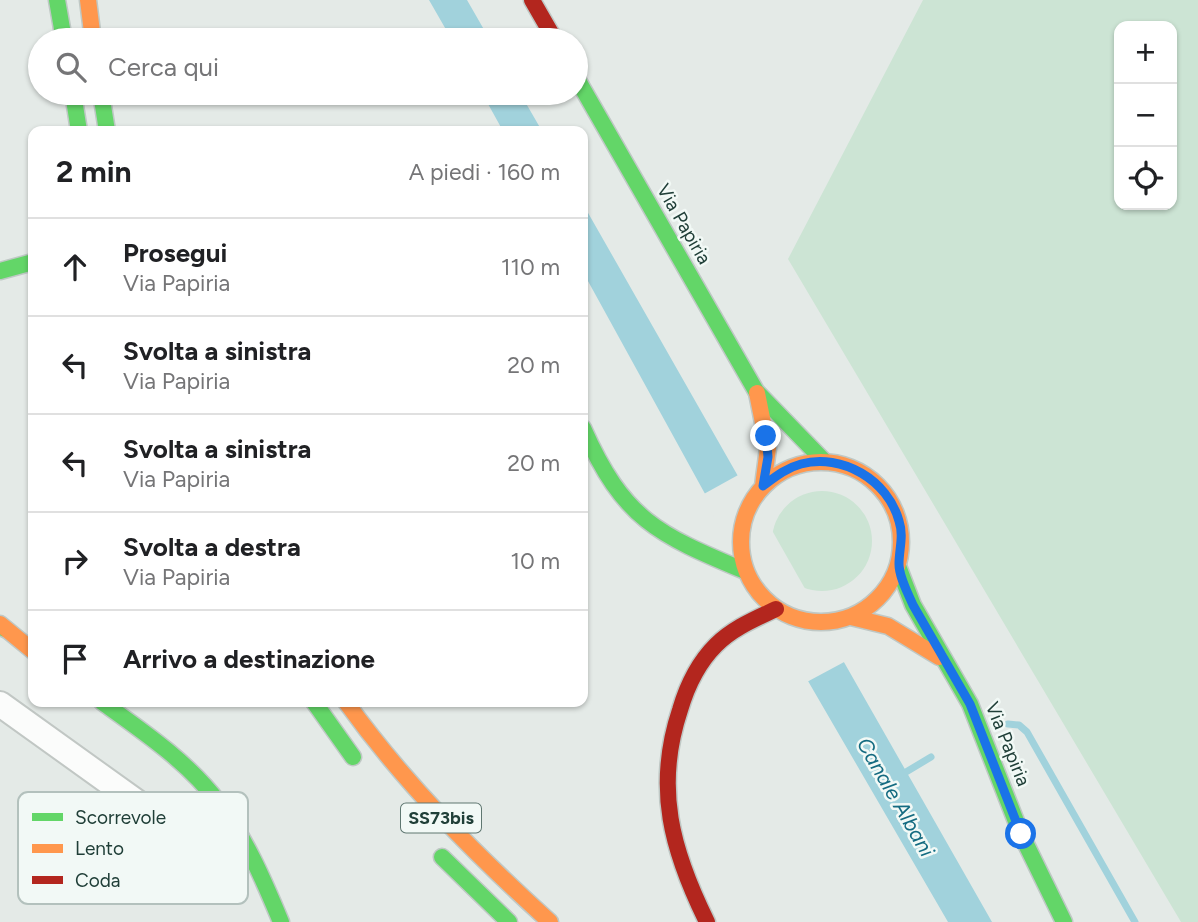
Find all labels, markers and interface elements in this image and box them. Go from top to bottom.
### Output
map controls [1114,21,1177,210]
button: + [1114,21,1177,84]
search box [28,28,588,105]
icon: search [52,48,90,86]
text: Cerca qui [108,51,219,83]
button: − [1114,84,1177,147]
button: locate [1114,147,1177,210]
text: 2 min [56,153,132,190]
text: A piedi · 160 m [409,158,560,186]
street label: Via Papiria [652,180,716,268]
text: Prosegui [123,237,227,269]
icon: ahead [56,248,94,286]
text: 110 m [501,253,560,281]
text: Via Papiria [123,269,230,297]
text: Svolta a sinistra [123,335,311,367]
icon: left [56,346,94,384]
text: 20 m [507,351,560,379]
text: Via Papiria [123,367,230,395]
route end [750,420,781,451]
text: Svolta a sinistra [123,433,311,465]
icon: left [56,444,94,482]
text: 20 m [507,449,560,477]
text: Via Papiria [123,465,230,493]
text: Svolta a destra [123,531,301,563]
icon: right [56,542,94,580]
text: 10 m [511,547,560,575]
text: Via Papiria [123,563,230,591]
icon: arrive [56,640,94,678]
text: Arrivo a destinazione [123,643,375,675]
street label: Via Papiria [981,699,1035,789]
water label: Canale Albani [852,733,940,861]
legend [18,792,248,904]
road number: SS73bis [401,804,481,832]
text: Scorrevole [75,806,166,829]
route start [1005,818,1036,849]
text: Lento [75,837,124,860]
text: Coda [75,869,121,892]

